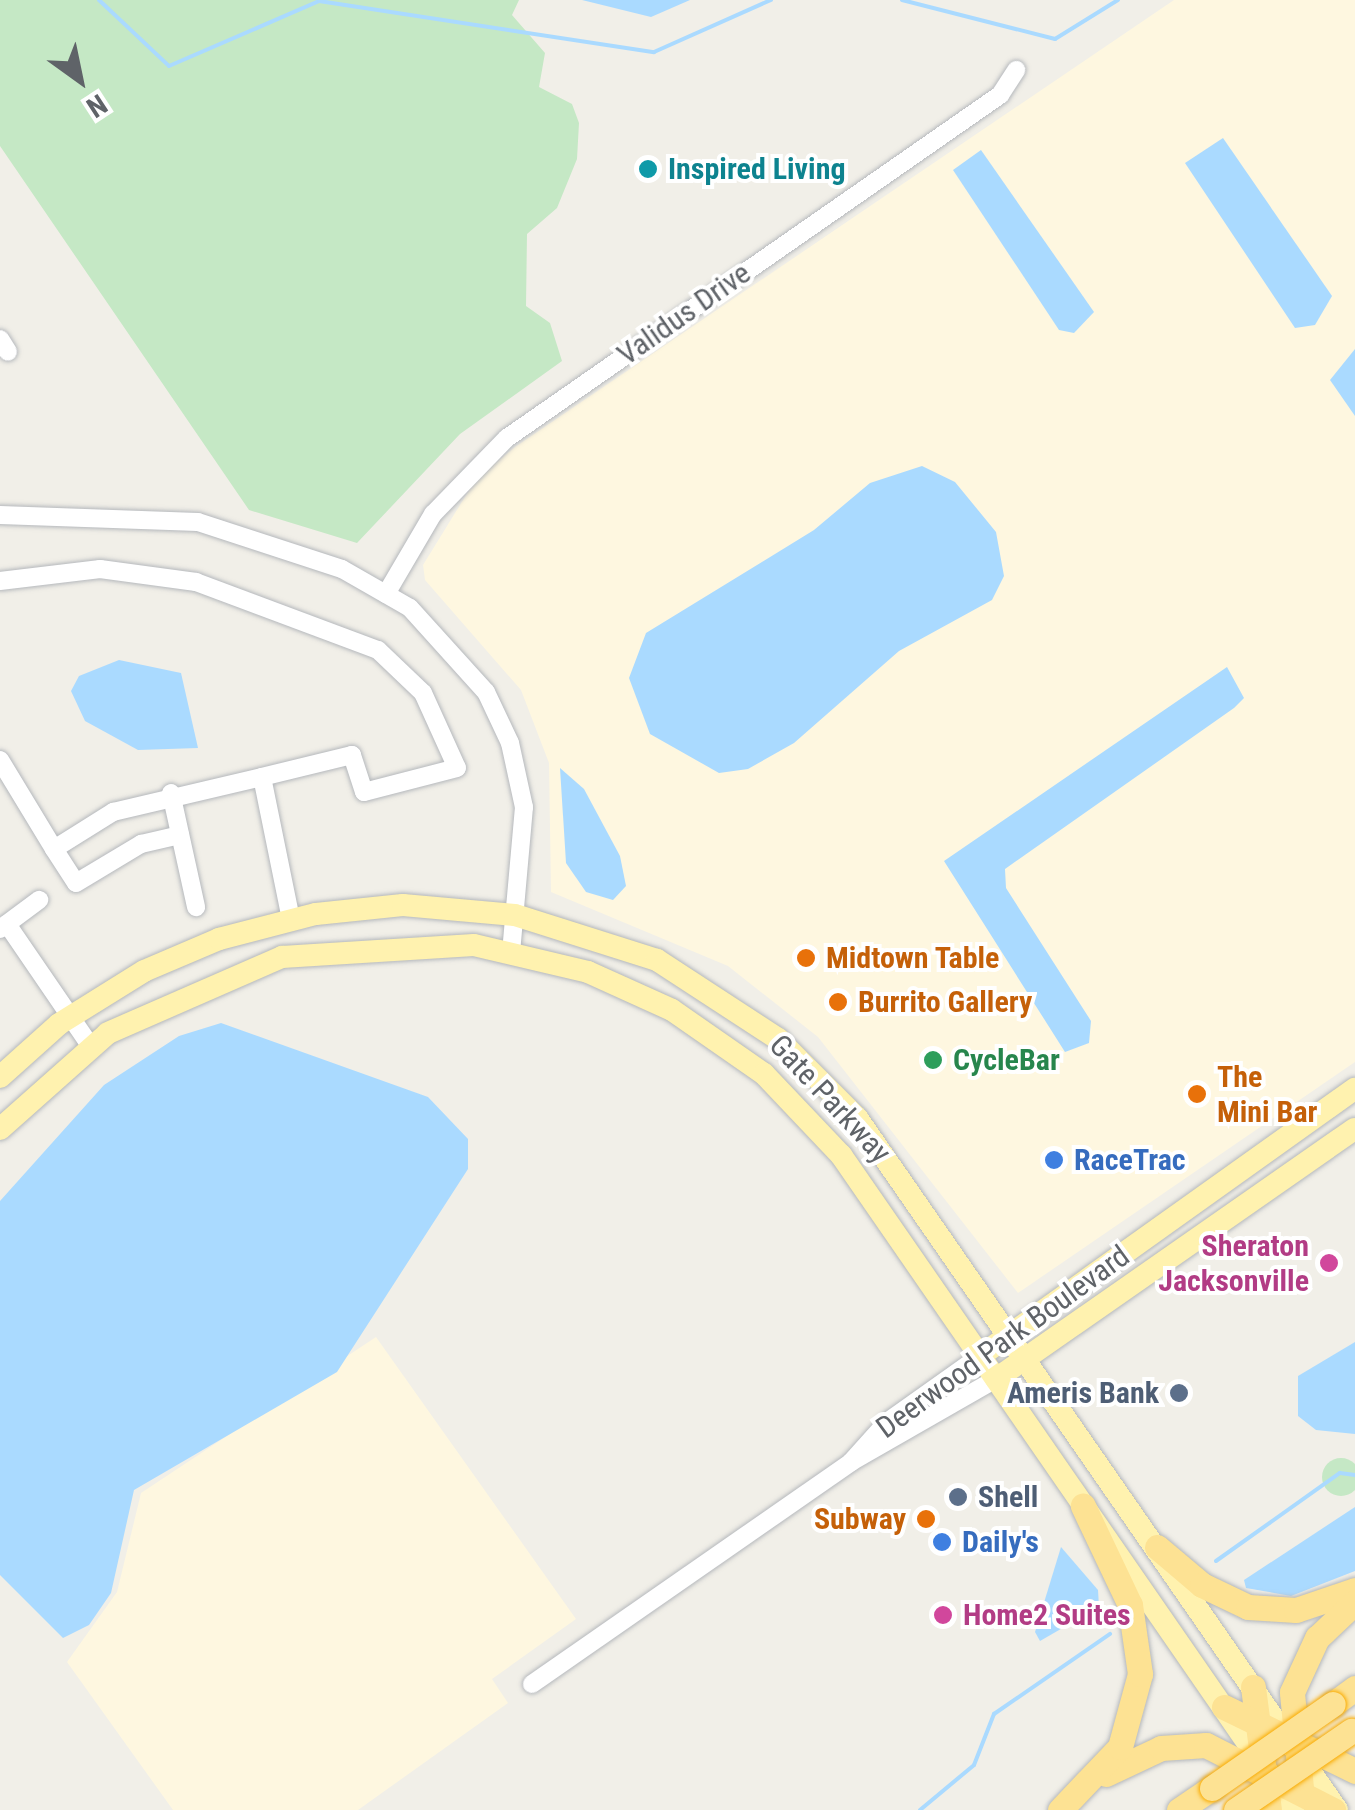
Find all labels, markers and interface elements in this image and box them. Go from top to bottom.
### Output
north arrow [30,30,130,130]
text: N [80,87,113,124]
place label: Inspired Living [668,151,845,187]
marker: Inspired Living [637,158,659,180]
street label: Validus Drive [611,255,757,373]
place label: Midtown Table [826,940,1000,976]
marker: Midtown Table [795,947,817,969]
place label: Burrito Gallery [858,984,1032,1020]
marker: Burrito Gallery [827,991,849,1013]
street label: Gate Parkway [762,1028,898,1170]
place label: CycleBar [953,1042,1060,1078]
marker: CycleBar [922,1049,944,1071]
place label: The Mini Bar [1217,1059,1317,1130]
marker: The Mini Bar [1186,1083,1208,1105]
place label: RaceTrac [1074,1142,1186,1178]
marker: RaceTrac [1043,1149,1065,1171]
place label: Sheraton Jacksonville [1158,1228,1309,1298]
street label: Deerwood Park Boulevard [870,1238,1136,1446]
marker: Sheraton Jacksonville [1318,1252,1340,1274]
place label: Ameris Bank [1007,1375,1159,1411]
marker: Ameris Bank [1168,1382,1190,1404]
place label: Shell [978,1479,1038,1515]
marker: Shell [947,1486,969,1508]
place label: Subway [814,1501,906,1537]
marker: Subway [915,1508,937,1530]
place label: Daily's [962,1524,1039,1560]
marker: Daily's [931,1531,953,1553]
place label: Home2 Suites [963,1597,1131,1633]
marker: Home2 Suites [932,1604,954,1626]

